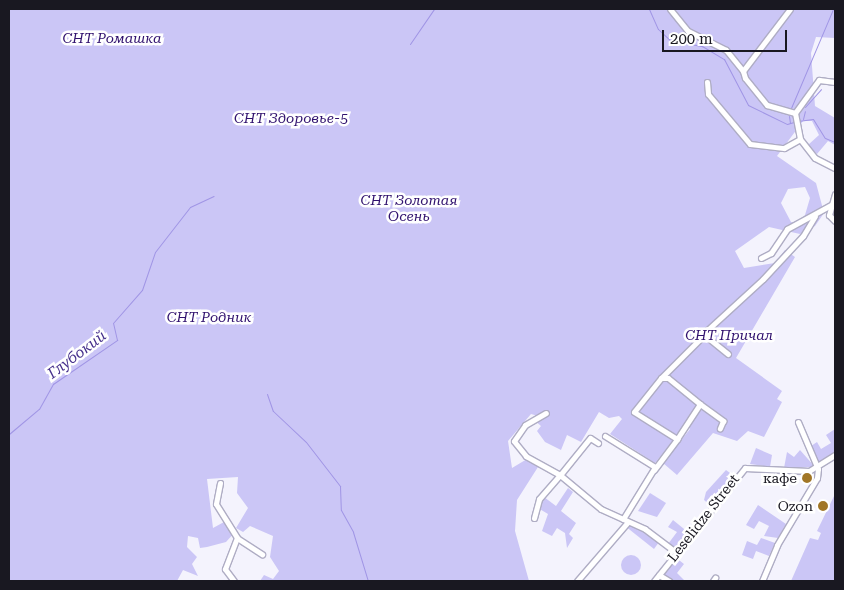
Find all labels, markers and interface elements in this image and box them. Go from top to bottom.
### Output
scale bar [664,20,789,52]
park label: СНТ Ромашка [62,30,162,46]
text: 200 m [670,30,713,48]
park label: СНТ Здоровье-5 [234,110,348,126]
park label: СНТ Золотая Осень [361,192,457,224]
park label: СНТ Родник [167,309,251,325]
water label: Глубокий [44,327,110,383]
park label: СНТ Причал [685,327,773,343]
place label: кафе [763,470,797,486]
street label: Leselidze Street [664,471,742,565]
marker: кафе [801,472,813,484]
place label: Ozon [778,498,813,514]
marker: Ozon [817,500,829,512]

